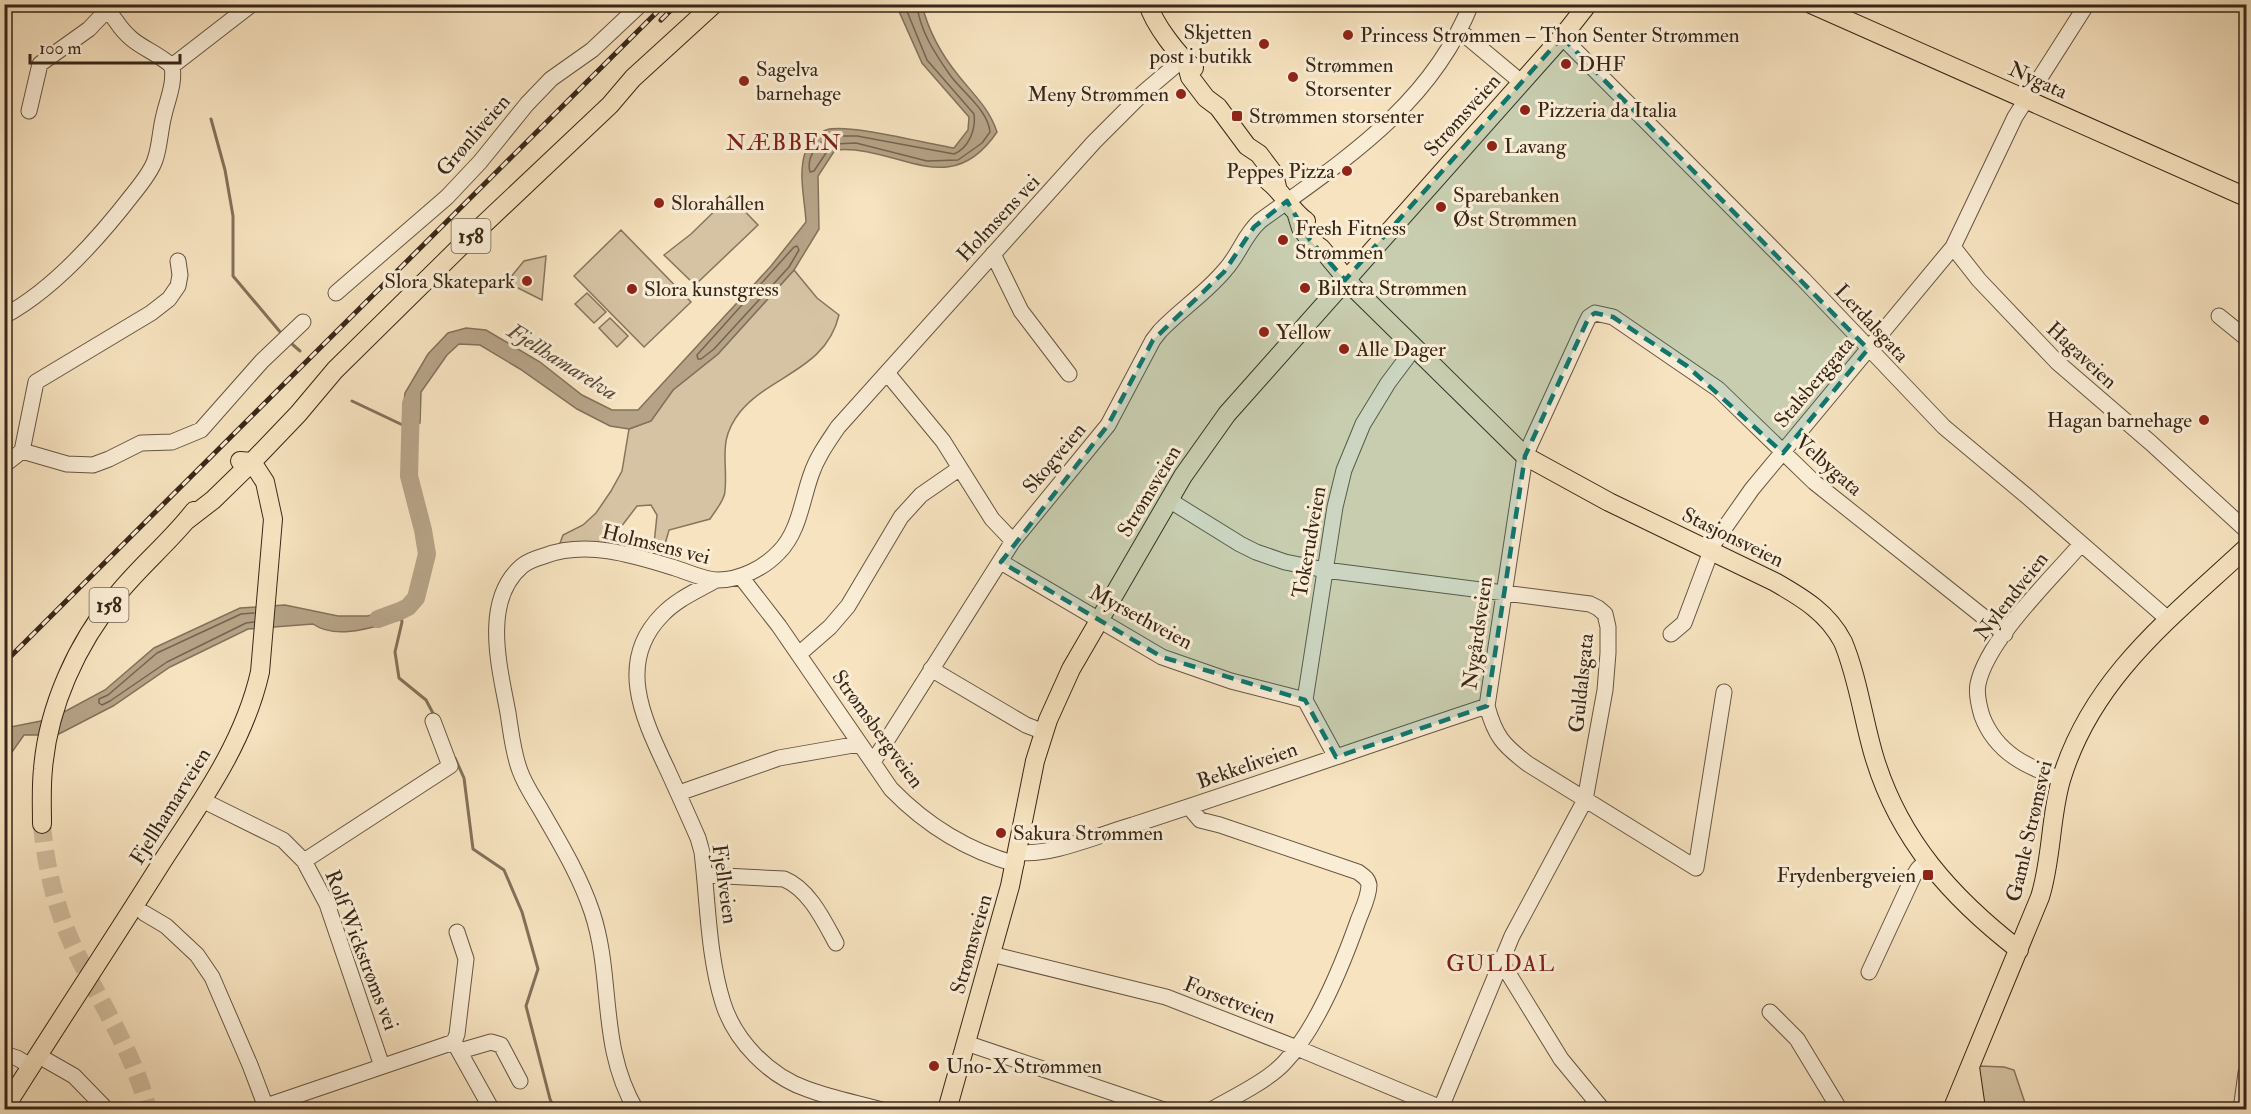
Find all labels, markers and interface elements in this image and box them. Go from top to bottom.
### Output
place label: Skjetten post i butikk [1148,19,1252,70]
place label: Princess Strømmen – Thon Senter Strømmen [1360,22,1740,49]
scale bar [30,27,180,65]
marker: Princess Strømmen – Thon Senter Strømmen [1341,28,1355,42]
text: 100 m [39,37,82,60]
marker: Skjetten post i butikk [1257,37,1271,51]
place label: DHF [1578,51,1625,78]
place label: Strømmen Storsenter [1305,52,1394,103]
place label: Sagelva barnehage [756,56,841,107]
street label: Nygata [2004,56,2072,105]
marker: DHF [1559,57,1573,71]
street label: Strømsveien [1418,68,1507,162]
marker: Strømmen Storsenter [1286,70,1300,84]
marker: Sagelva barnehage [737,74,751,88]
place label: Meny Strømmen [1028,81,1169,108]
marker: Meny Strømmen [1174,87,1188,101]
street label: Grønliveien [430,89,516,182]
place label: Pizzeria da Italia [1537,97,1677,124]
place label: Strømmen storsenter [1249,103,1424,130]
marker: Pizzeria da Italia [1518,103,1532,117]
marker: Strømmen storsenter [1230,109,1244,123]
district label: NÆBBEN [726,129,842,157]
place label: Lavang [1504,133,1567,160]
marker: Lavang [1485,139,1499,153]
place label: Peppes Pizza [1226,158,1335,185]
marker: Peppes Pizza [1340,164,1354,178]
street label: Holmsens vei [951,169,1046,268]
place label: Sparebanken Øst Strømmen [1453,182,1577,233]
place label: Slorahallen [671,190,765,217]
marker: Slorahallen [652,196,666,210]
marker: Sparebanken Øst Strømmen [1434,200,1448,214]
place label: Fresh Fitness Strømmen [1295,215,1406,266]
road number: 158 [452,219,490,253]
marker: Fresh Fitness Strømmen [1276,233,1290,247]
place label: Slora Skatepark [384,268,515,295]
marker: Slora Skatepark [520,274,534,288]
place label: Bilxtra Strømmen [1317,275,1467,302]
place label: Slora kunstgress [644,276,779,303]
street label: Lerdalsgata [1828,278,1915,369]
marker: Bilxtra Strømmen [1298,281,1312,295]
marker: Slora kunstgress [625,282,639,296]
street label: Hagaveien [2041,316,2123,395]
water label: Fjellhamarelva [501,317,623,407]
place label: Yellow [1276,319,1332,346]
marker: Yellow [1257,325,1271,339]
street label: Stalsberggata [1768,331,1861,434]
place label: Alle Dager [1355,336,1446,363]
marker: Alle Dager [1337,342,1351,356]
place label: Hagan barnehage [2047,407,2192,434]
marker: Hagan barnehage [2197,413,2211,427]
street label: Skogveien [1017,417,1092,500]
street label: Velbygata [1789,429,1868,502]
street label: Strømsveien [1111,440,1188,542]
street label: Tokerudveien [1286,484,1333,600]
street label: Stasjonsveien [1677,501,1788,574]
street label: Holmsens vei [599,518,713,571]
street label: Nylendveien [1968,546,2055,646]
street label: Nygårdsveien [1456,574,1499,692]
street label: Myrsethveien [1084,579,1197,656]
road number: 158 [90,588,128,622]
street label: Guldalsgata [1563,632,1600,734]
street label: Strømsbergveien [825,665,930,794]
street label: Bekkeliveien [1193,736,1301,795]
street label: Fjellhamarveien [124,743,217,870]
street label: Gamle Strømsvei [2000,757,2059,904]
place label: Sakura Strømmen [1013,820,1164,847]
marker: Sakura Strømmen [994,826,1008,840]
street label: Fjellveien [706,842,743,926]
place label: Frydenbergveien [1776,862,1916,889]
street label: Rolf Wickstrøms vei [319,866,405,1035]
marker: Frydenbergveien [1921,868,1935,882]
street label: Strømsveien [944,891,999,997]
district label: GULDAL [1446,950,1556,978]
street label: Forsetveien [1180,971,1280,1030]
place label: Uno-X Strømmen [946,1053,1102,1080]
marker: Uno-X Strømmen [927,1059,941,1073]

